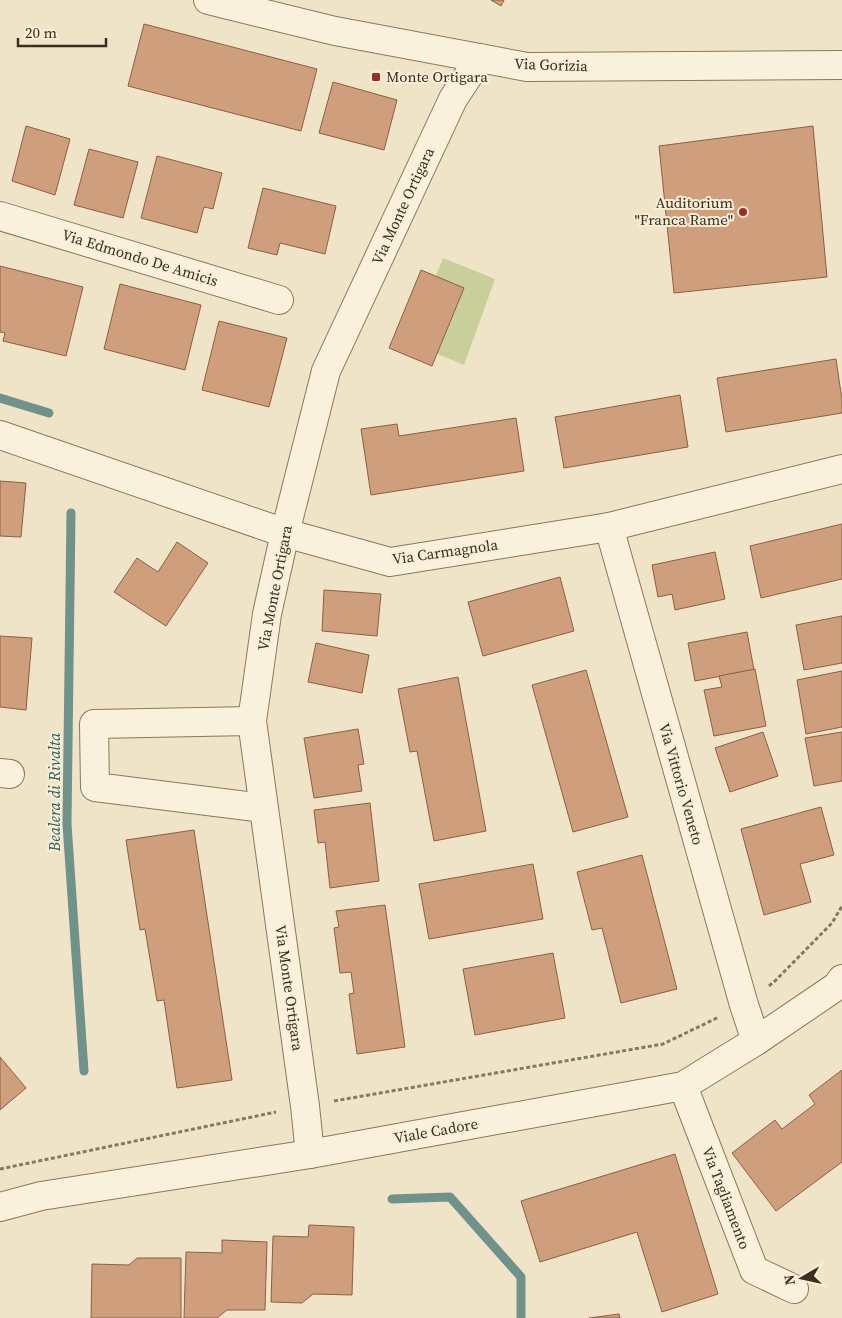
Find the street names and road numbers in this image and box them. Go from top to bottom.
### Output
street label: Via Gorizia [514,53,588,76]
street label: Via Monte Ortigara [366,143,439,268]
street label: Via Edmondo De Amicis [60,224,221,291]
street label: Via Monte Ortigara [252,523,297,652]
street label: Via Carmagnola [391,534,499,569]
street label: Via Vittorio Veneto [654,721,709,847]
street label: Via Monte Ortigara [270,923,309,1053]
street label: Viale Cadore [392,1113,480,1148]
street label: Via Tagliamento [697,1143,756,1252]

